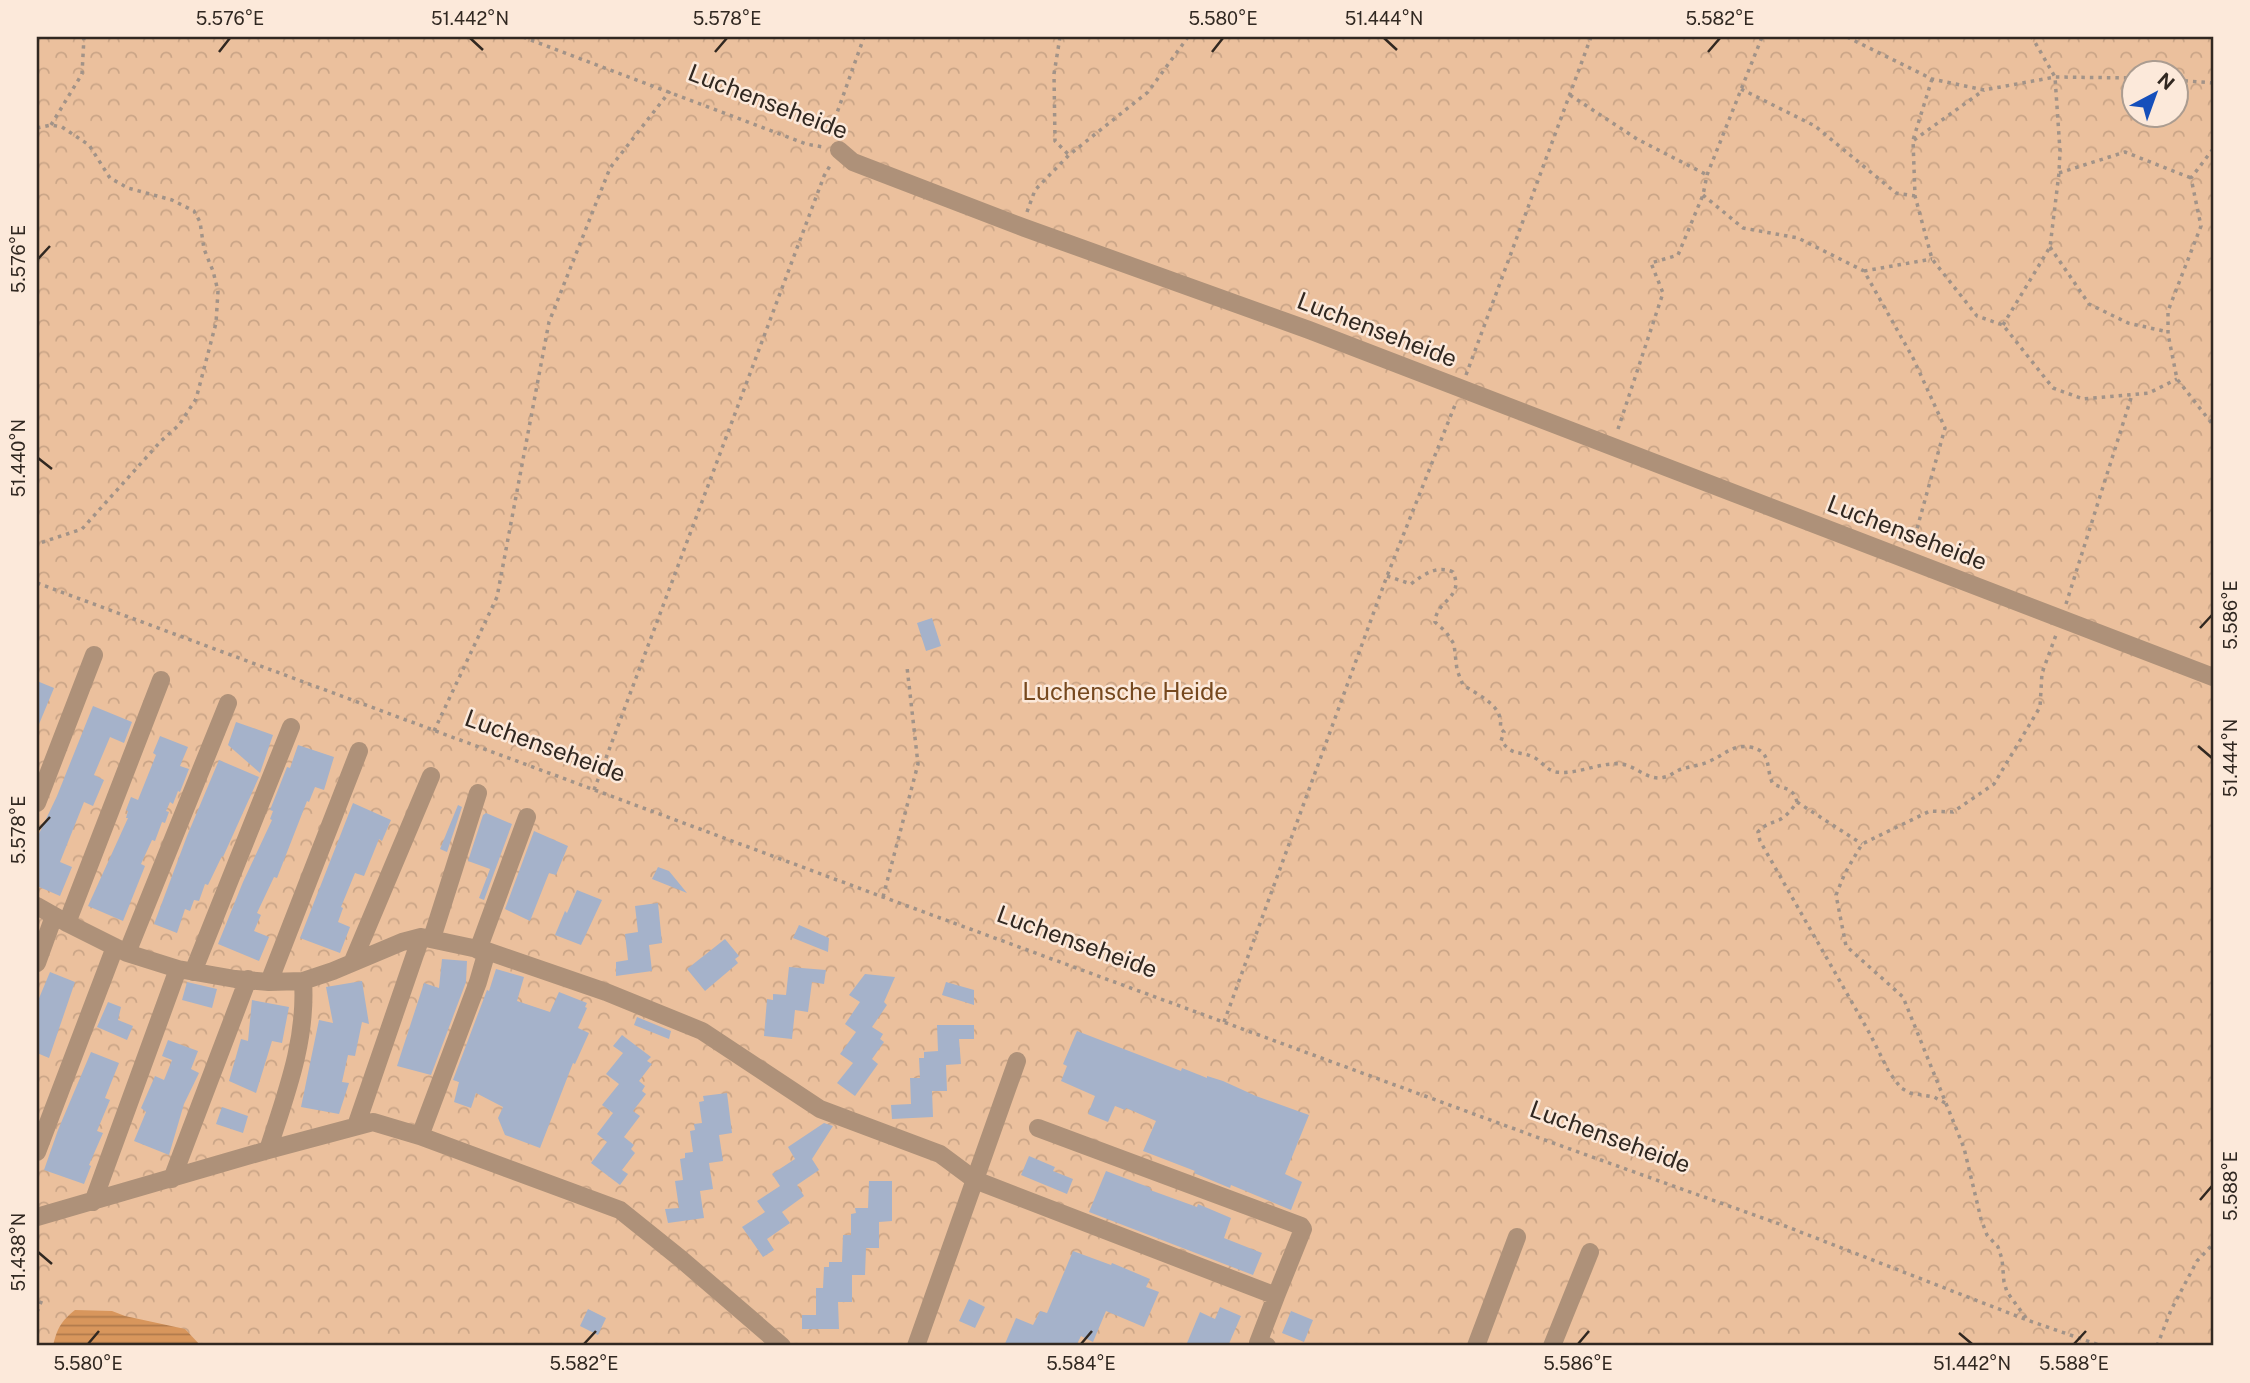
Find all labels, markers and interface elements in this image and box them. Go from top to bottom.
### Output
text: 5.576°E [196,8,264,29]
text: 51.442°N [431,8,509,29]
text: 5.578°E [693,8,761,29]
text: 5.580°E [1188,8,1258,29]
text: 51.444°N [1345,8,1423,29]
text: 5.582°E [1686,8,1755,29]
street label: Luchenseheide [684,58,852,144]
north arrow [2120,60,2190,130]
text: N [2153,68,2179,94]
text: 5.576°E [8,225,29,293]
street label: Luchenseheide [1293,286,1461,372]
text: 51.440°N [8,419,29,497]
street label: Luchenseheide [1823,489,1991,575]
text: 5.586°E [2220,580,2241,650]
park label: Luchensche Heide [1022,677,1228,705]
street label: Luchenseheide [461,703,629,787]
text: 51.444°N [2220,719,2241,797]
text: 5.578°E [8,796,29,864]
street label: Luchenseheide [993,899,1161,983]
street label: Luchenseheide [1526,1094,1694,1178]
text: 5.588°E [2220,1151,2241,1221]
text: 51.438°N [8,1213,29,1291]
text: 5.580°E [53,1353,123,1374]
text: 5.582°E [550,1353,619,1374]
text: 5.584°E [1046,1353,1116,1374]
text: 5.586°E [1543,1353,1613,1374]
text: 51.442°N [1933,1353,2011,1374]
text: 5.588°E [2039,1353,2109,1374]

